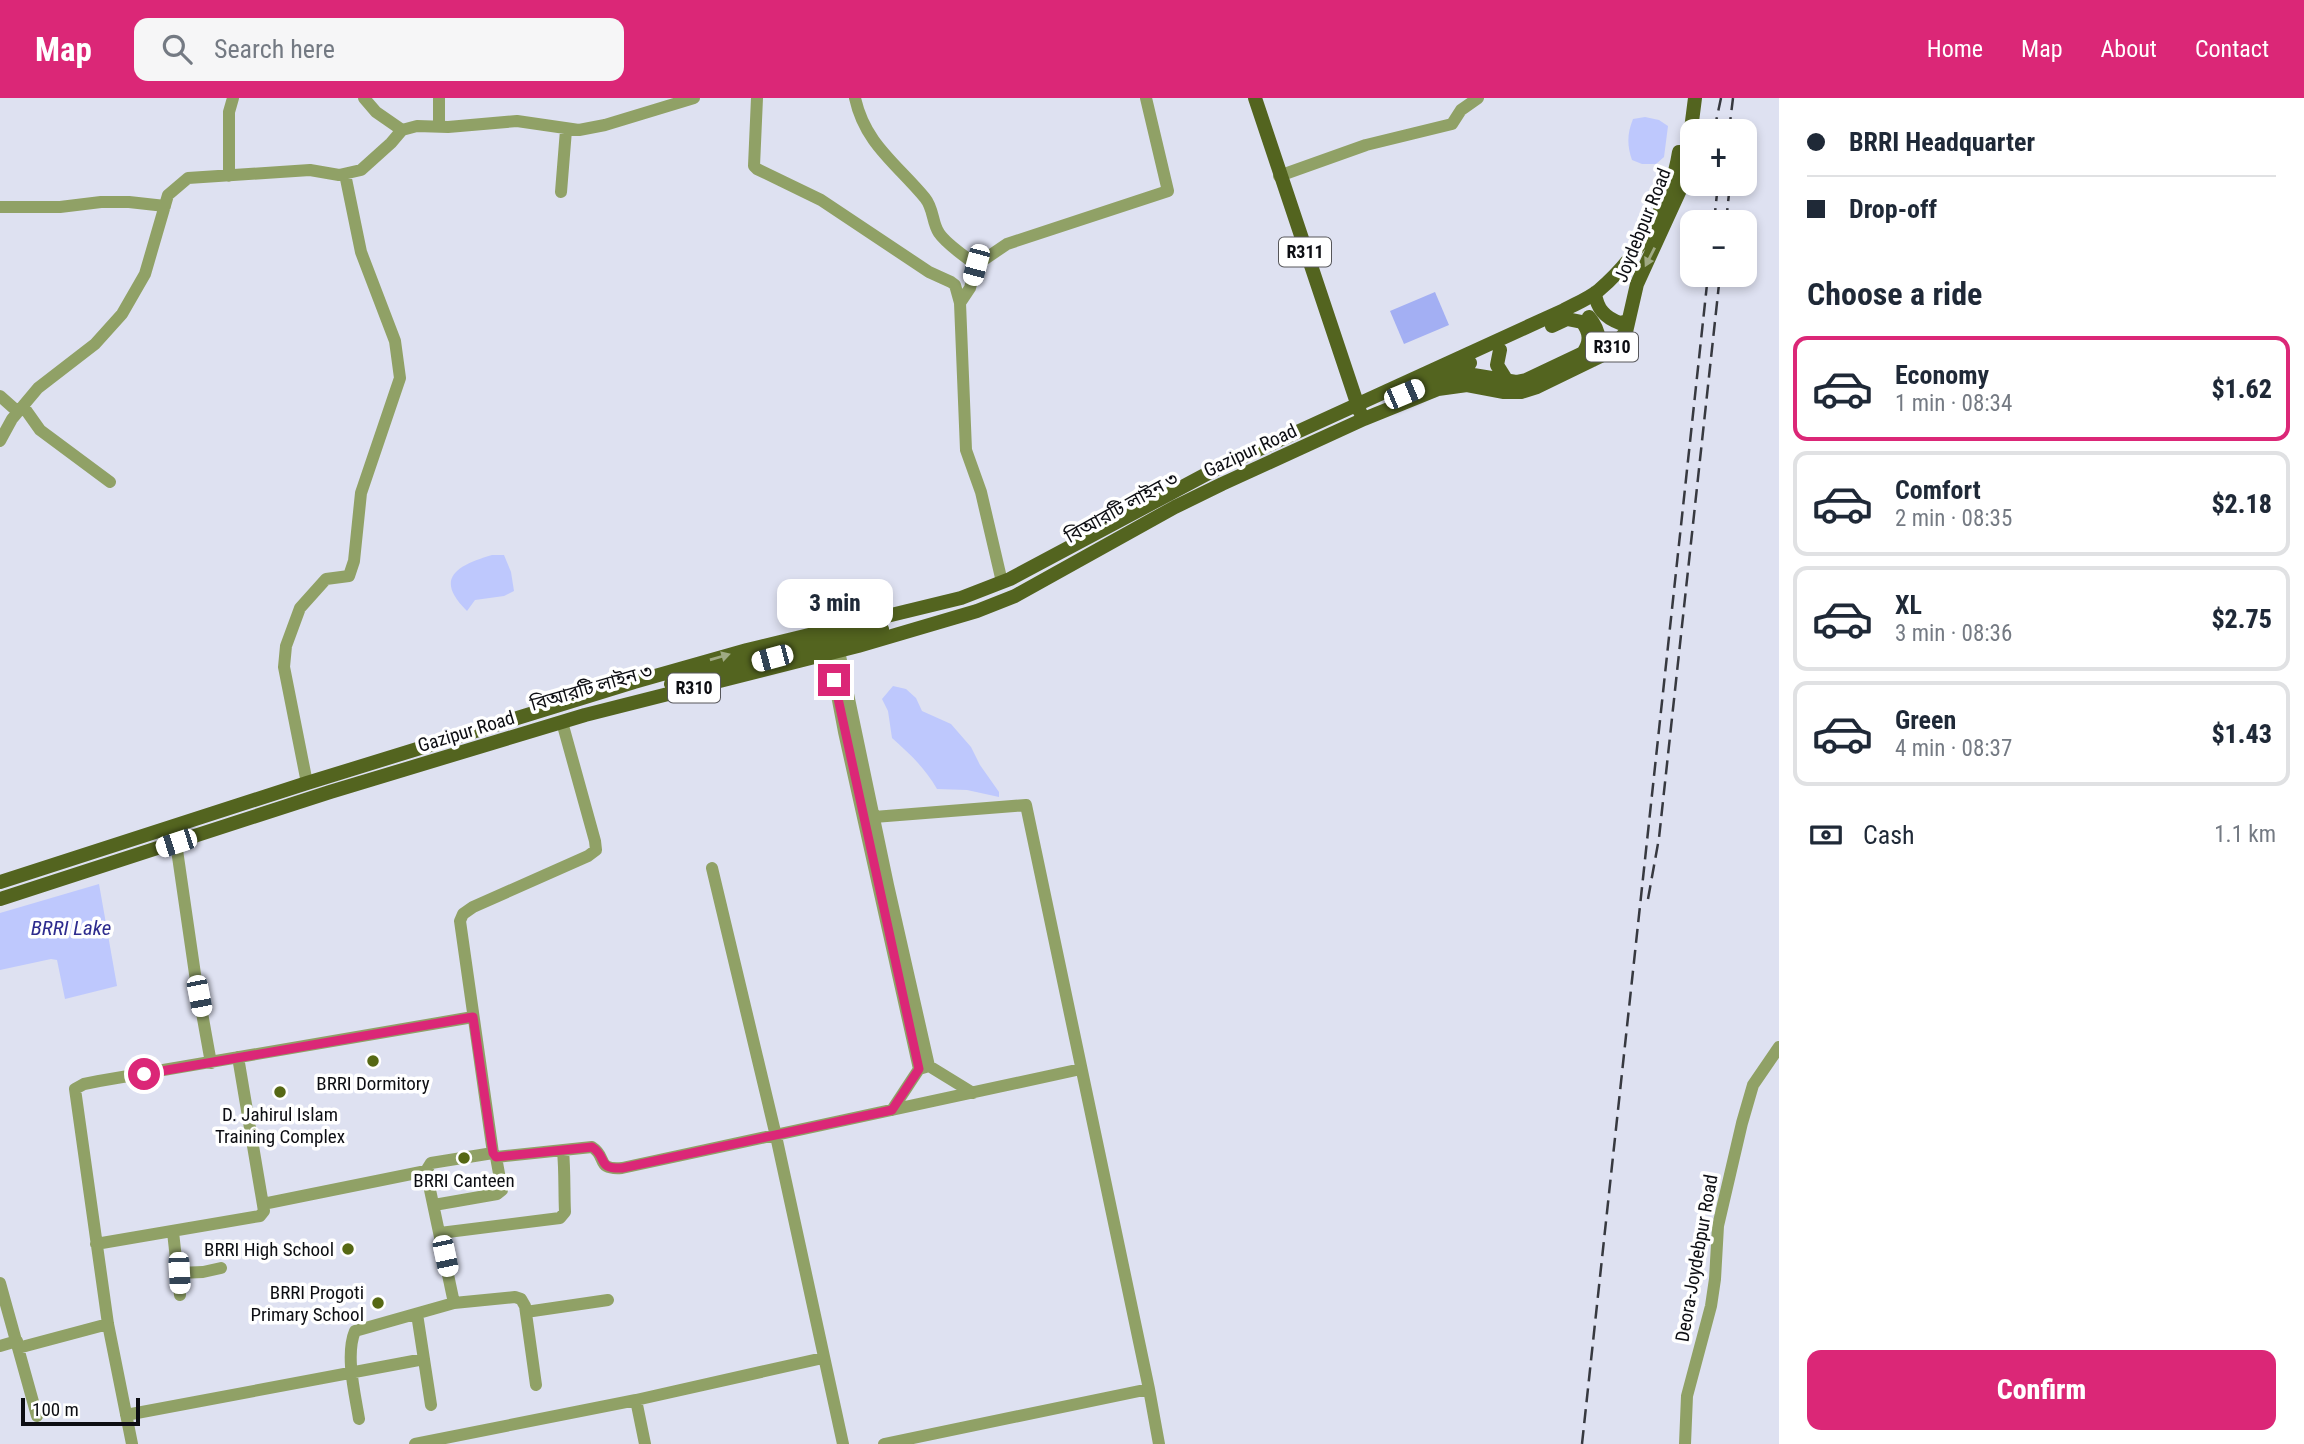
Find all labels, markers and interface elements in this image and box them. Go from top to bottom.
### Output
search box [134,18,624,81]
text: Map [35,30,92,69]
icon: search [158,30,196,68]
text: Search here [214,34,335,64]
text: Home [1927,35,1983,63]
text: Map [2021,35,2063,63]
text: About [2101,35,2157,63]
text: Contact [2195,35,2269,63]
map controls [1680,119,1757,287]
button: + [1680,119,1757,196]
text: BRRI Headquarter [1849,127,2035,157]
street label: Joydebpur Road [1609,165,1676,286]
text: Drop-off [1849,194,1937,224]
button: − [1680,210,1757,287]
road number: R311 [1279,238,1331,266]
car [961,242,992,288]
one-way arrow [1645,247,1656,267]
text: Choose a ride [1807,275,1982,313]
road number: R310 [1586,332,1638,362]
icon: car [1811,357,1874,420]
text: Economy [1895,360,1989,390]
text: $1.62 [2211,374,2272,404]
car [1381,376,1428,412]
text: 1 min · 08:34 [1895,390,2012,417]
street label: Gazipur Road [1200,419,1300,482]
street label: বিআরটি লাইন ৩ [1060,467,1182,548]
icon: car [1811,472,1874,535]
text: Comfort [1895,475,1981,505]
text: $2.18 [2211,489,2272,519]
text: 2 min · 08:35 [1895,505,2012,532]
callout: 3 min [776,578,892,628]
icon: car [1811,587,1874,650]
text: 3 min [809,590,861,617]
text: XL [1895,590,1922,620]
text: $2.75 [2211,604,2272,634]
text: 3 min · 08:36 [1895,620,2012,647]
car [749,642,796,674]
one-way arrow [710,652,731,662]
street label: বিআরটি লাইন ৩ [527,659,655,716]
route end [818,664,850,696]
road number: R310 [668,674,720,702]
icon: car [1811,702,1874,765]
text: Green [1895,705,1956,735]
street label: Gazipur Road [415,706,517,757]
text: $1.43 [2211,719,2272,749]
text: 4 min · 08:37 [1895,735,2012,762]
icon: cash [1807,816,1845,854]
text: Cash [1863,820,1915,850]
text: 1.1 km [2214,821,2276,848]
car [153,827,200,859]
water label: BRRI Lake [31,916,111,940]
car [185,973,214,1019]
marker: BRRI Dormitory [365,1053,381,1069]
route start [128,1058,160,1090]
place label: BRRI Dormitory [316,1072,430,1095]
marker: D. Jahirul Islam Training Complex [272,1084,288,1100]
place label: D. Jahirul Islam Training Complex [215,1103,345,1148]
marker: BRRI Canteen [456,1150,472,1166]
place label: BRRI Canteen [413,1169,515,1192]
street label: Deora-Joydebpur Road [1670,1173,1723,1344]
car [431,1233,460,1279]
place label: BRRI High School [204,1238,334,1261]
marker: BRRI High School [340,1241,356,1257]
car [168,1251,191,1295]
place label: BRRI Progoti Primary School [250,1281,364,1326]
marker: BRRI Progoti Primary School [370,1295,386,1311]
button: Confirm [1807,1350,2276,1430]
scale bar [21,1395,140,1427]
text: 100 m [32,1398,79,1421]

